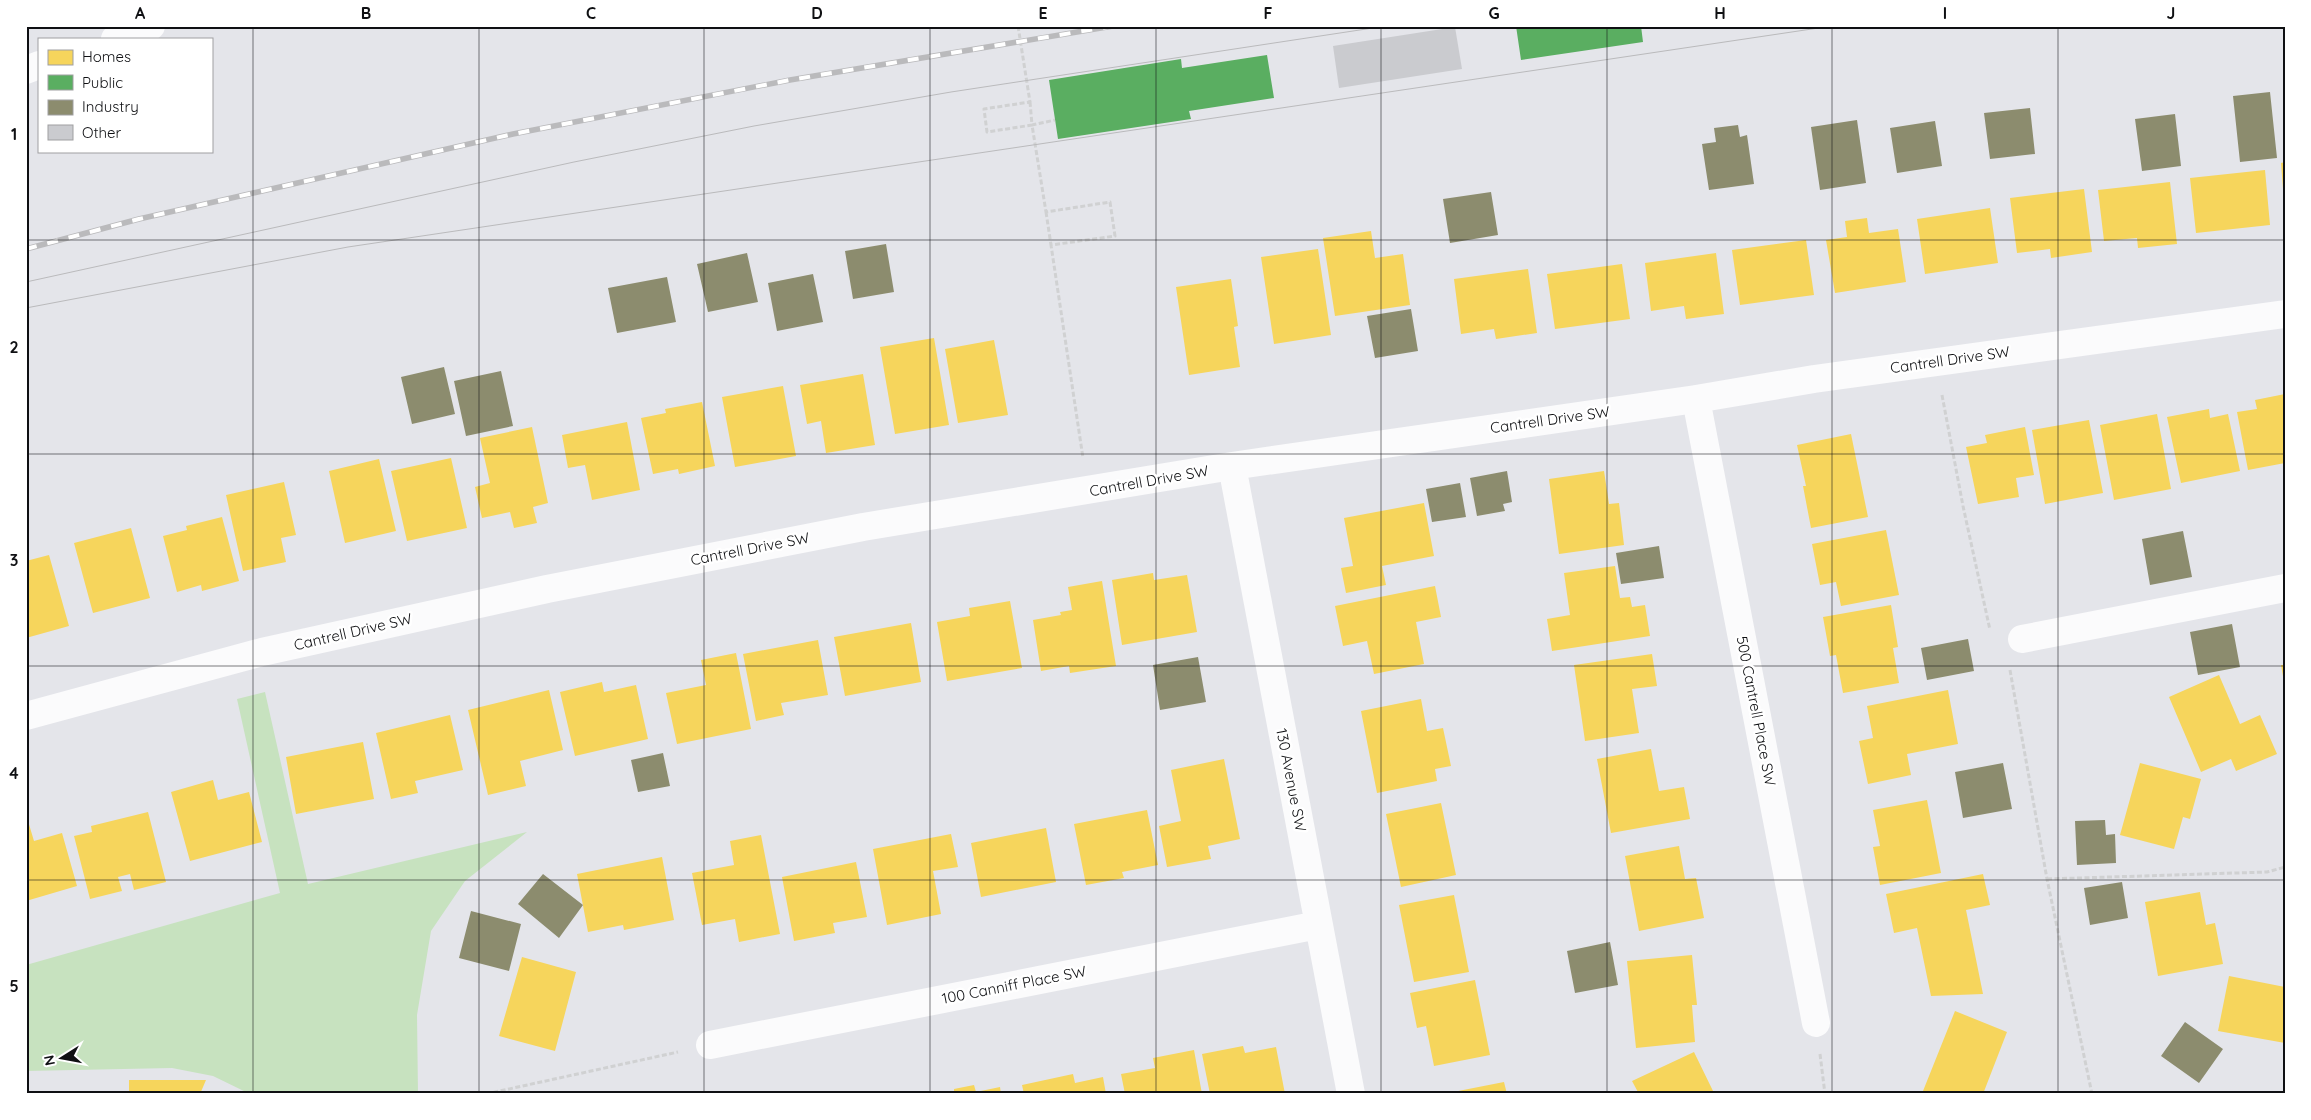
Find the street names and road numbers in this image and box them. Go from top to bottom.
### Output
street label: Cantrell Drive SW [1889,342,2012,377]
street label: Cantrell Drive SW [1489,402,1612,437]
street label: Cantrell Drive SW [1088,461,1210,500]
street label: Cantrell Drive SW [689,528,811,569]
street label: Cantrell Drive SW [292,609,414,654]
street label: 500 Cantrell Place SW [1733,634,1780,788]
street label: 130 Avenue SW [1272,727,1311,834]
street label: 100 Canniff Place SW [940,961,1088,1008]

